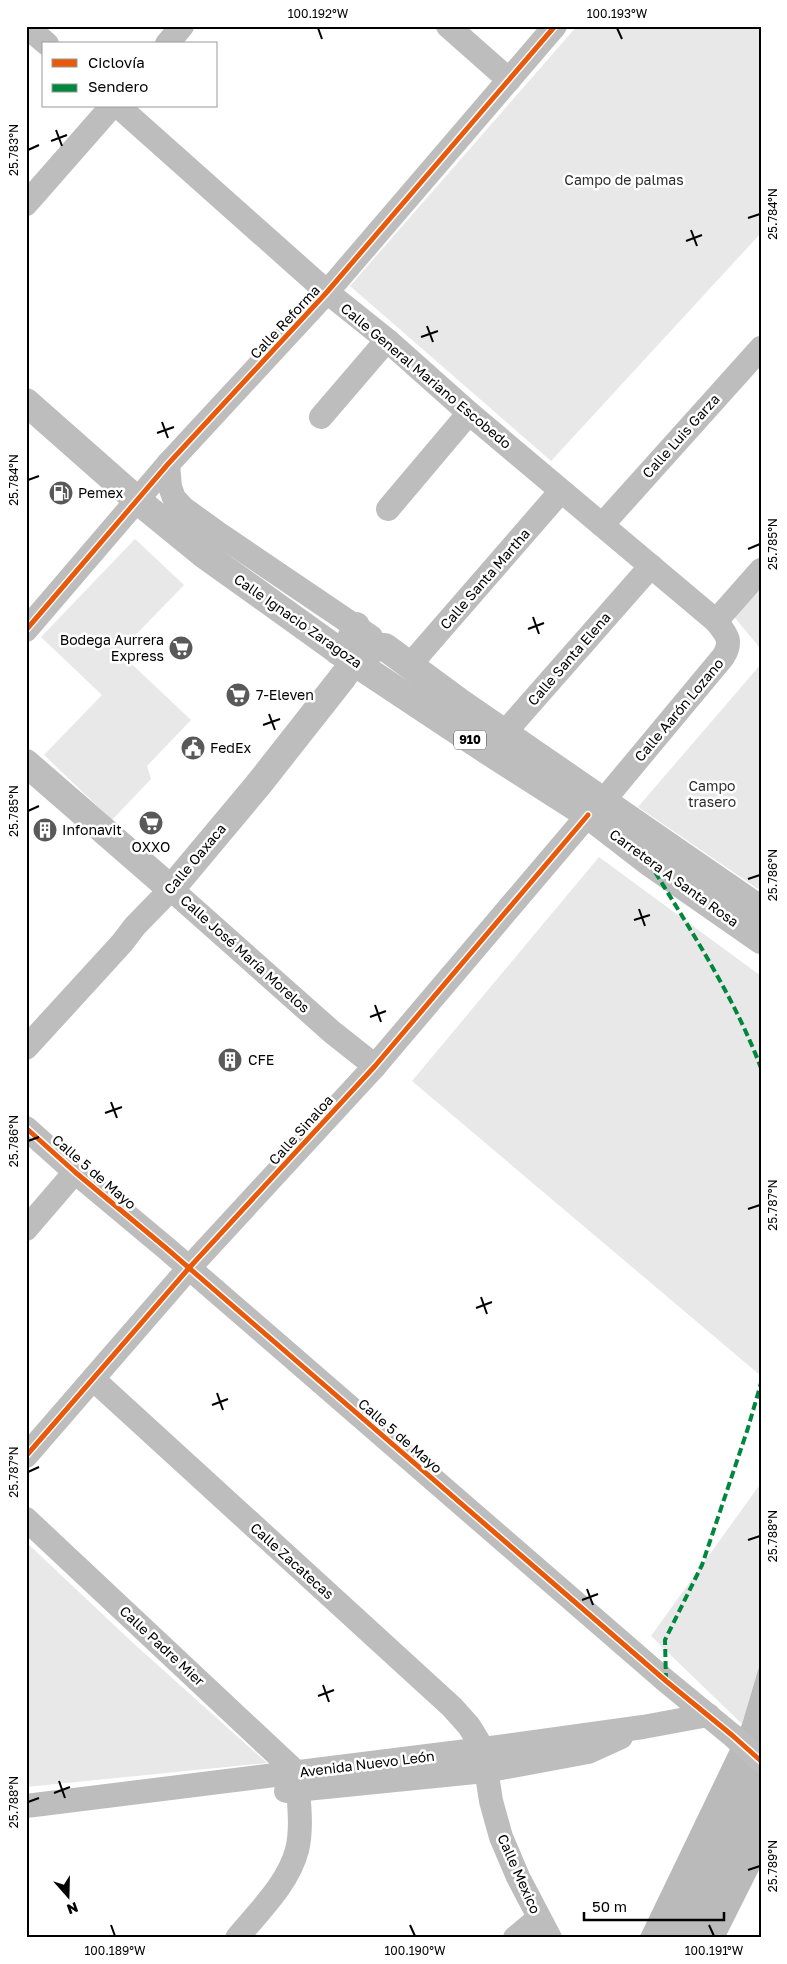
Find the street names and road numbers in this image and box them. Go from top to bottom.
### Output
street label: Calle Reforma [246,281,323,362]
street label: Calle General Mariano Escobedo [338,299,515,452]
street label: Calle Luis Garza [638,390,723,481]
street label: Calle Santa Martha [436,525,533,633]
street label: Calle Ignacio Zaragoza [231,570,366,671]
street label: Calle Santa Elena [524,609,614,709]
street label: Calle Aarón Lozano [631,655,727,765]
road number: 910 [454,730,486,750]
street label: Calle Oaxaca [160,820,229,898]
street label: Carretera A Santa Rosa [607,825,742,930]
street label: Calle José María Morelos [177,891,313,1016]
street label: Calle Sinaloa [265,1091,336,1168]
street label: Calle 5 de Mayo [49,1131,140,1213]
street label: Calle 5 de Mayo [355,1395,446,1477]
street label: Calle Zacatecas [247,1519,338,1602]
street label: Calle Padre Mier [116,1602,209,1690]
street label: Avenida Nuevo León [298,1747,435,1780]
street label: Calle Mexico [494,1831,545,1916]

